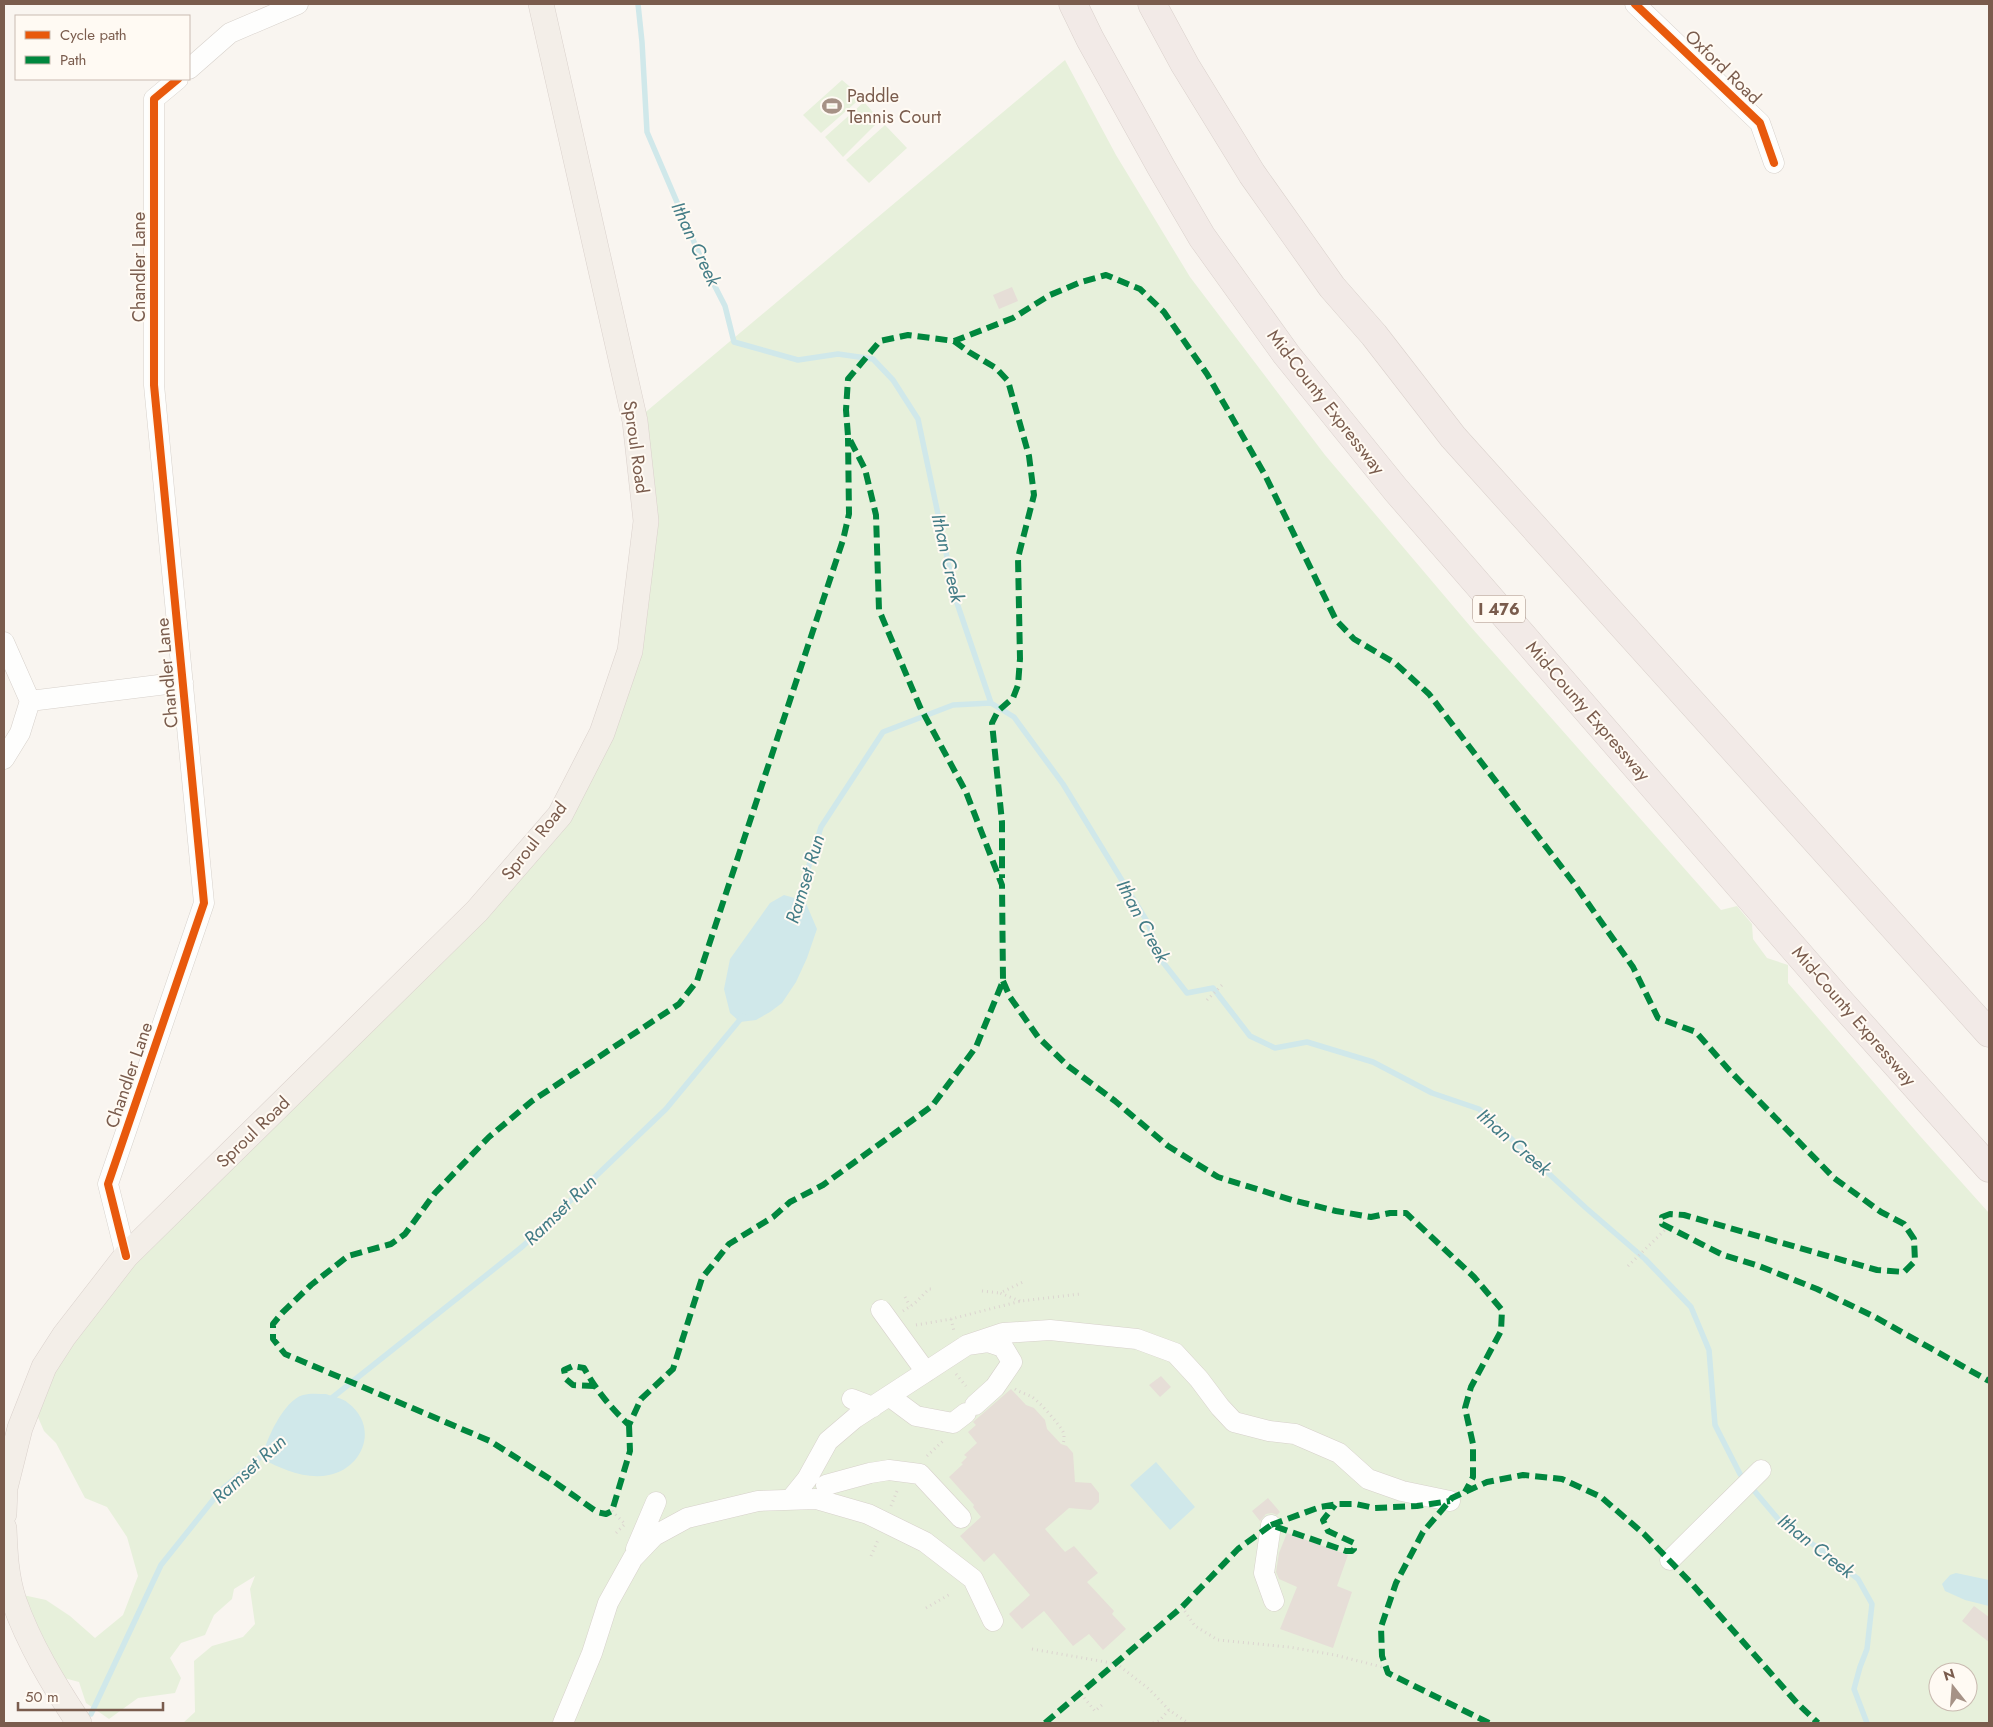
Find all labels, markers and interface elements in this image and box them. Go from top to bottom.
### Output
legend [15,15,190,80]
text: Cycle path [60,24,127,46]
street label: Oxford Road [1679,24,1767,110]
text: Path [60,49,86,71]
place label: Paddle Tennis Court [847,83,942,130]
sports icon: Paddle Tennis Court [821,95,843,117]
water label: Ithan Creek [665,197,728,291]
street label: Chandler Lane [126,212,152,322]
street label: Mid-County Expressway [1261,324,1391,480]
street label: Sproul Road [617,399,655,495]
water label: Ithan Creek [925,511,972,606]
road number: I 476 [1473,596,1525,622]
street label: Chandler Lane [149,617,185,729]
street label: Mid-County Expressway [1520,635,1656,787]
street label: Sproul Road [495,796,573,886]
water label: Ramset Run [779,831,831,927]
water label: Ithan Creek [1110,875,1177,968]
street label: Mid-County Expressway [1786,940,1922,1092]
street label: Chandler Lane [99,1018,159,1132]
street label: Sproul Road [210,1090,296,1174]
water label: Ithan Creek [1471,1102,1558,1182]
water label: Ramset Run [518,1168,602,1252]
water label: Ramset Run [206,1428,292,1510]
water label: Ithan Creek [1772,1508,1861,1585]
north arrow [1928,1662,1978,1712]
text: N [1941,1663,1957,1686]
scale bar [18,1680,162,1712]
text: 50 m [25,1686,59,1708]

